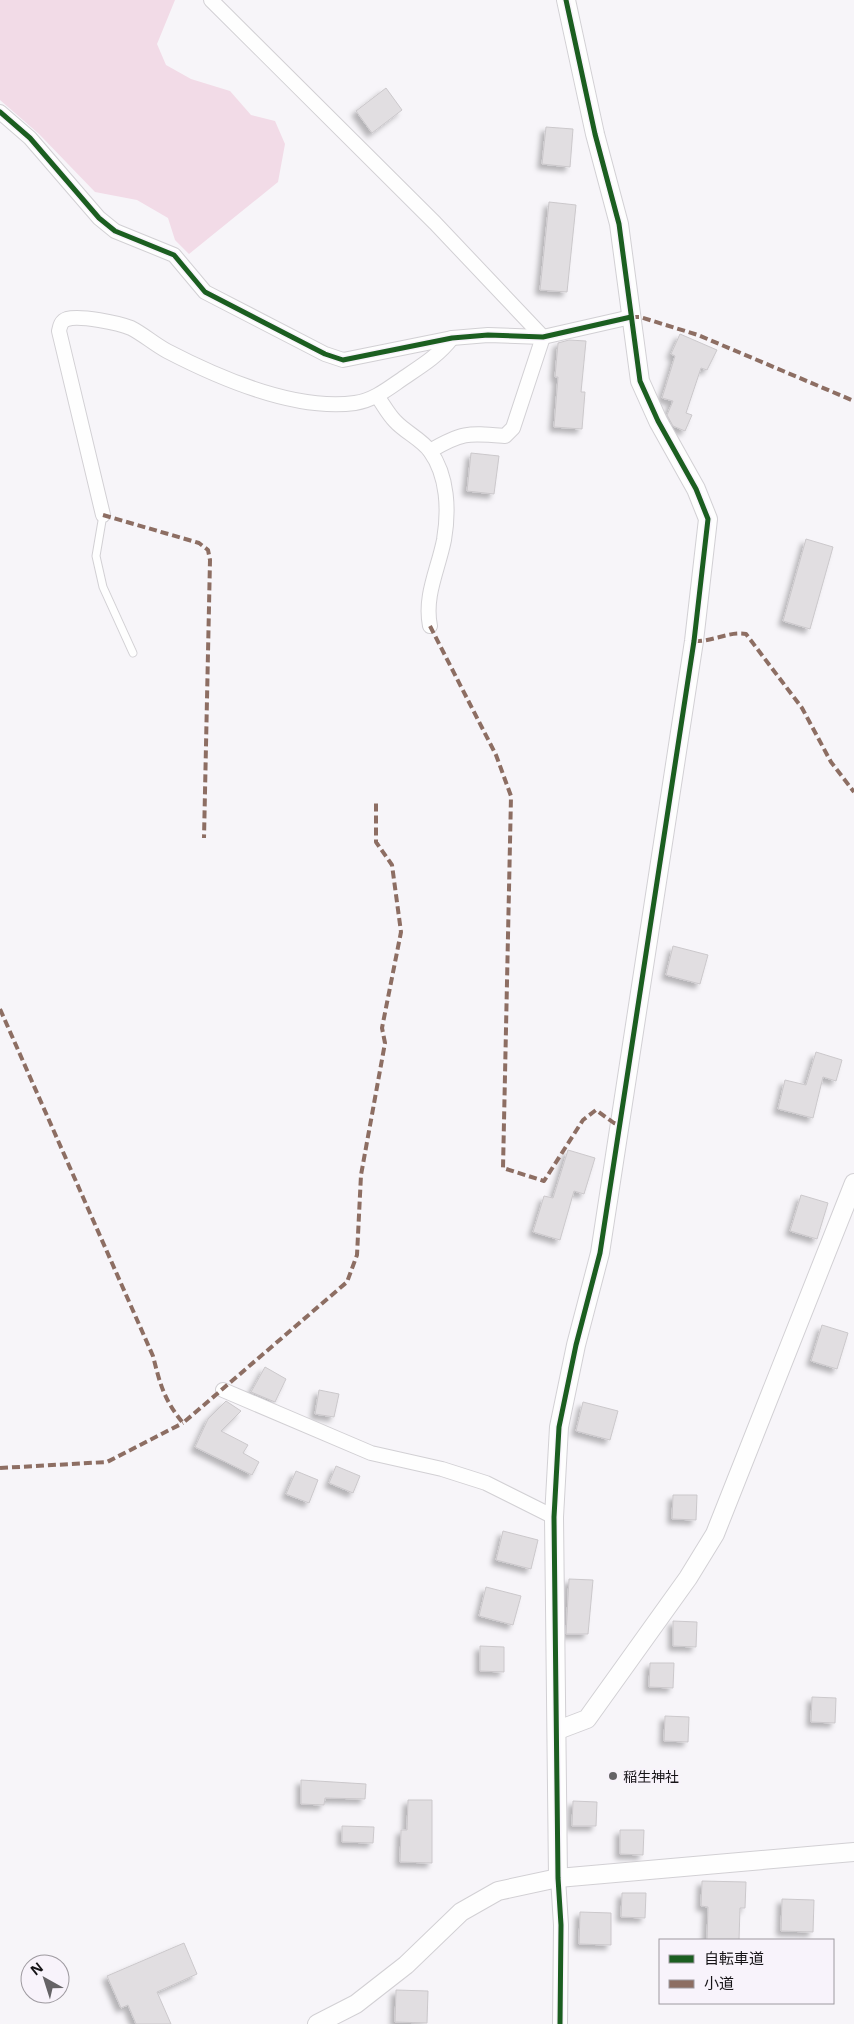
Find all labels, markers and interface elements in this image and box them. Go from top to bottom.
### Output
place label: 稲生神社 [623,1767,679,1786]
marker: 稲生神社 [607,1770,619,1782]
legend [659,1939,834,2004]
text: 自転車道 [704,1948,764,1968]
north arrow [20,1954,70,2004]
text: N [26,1958,47,1979]
text: 小道 [704,1973,734,1993]

